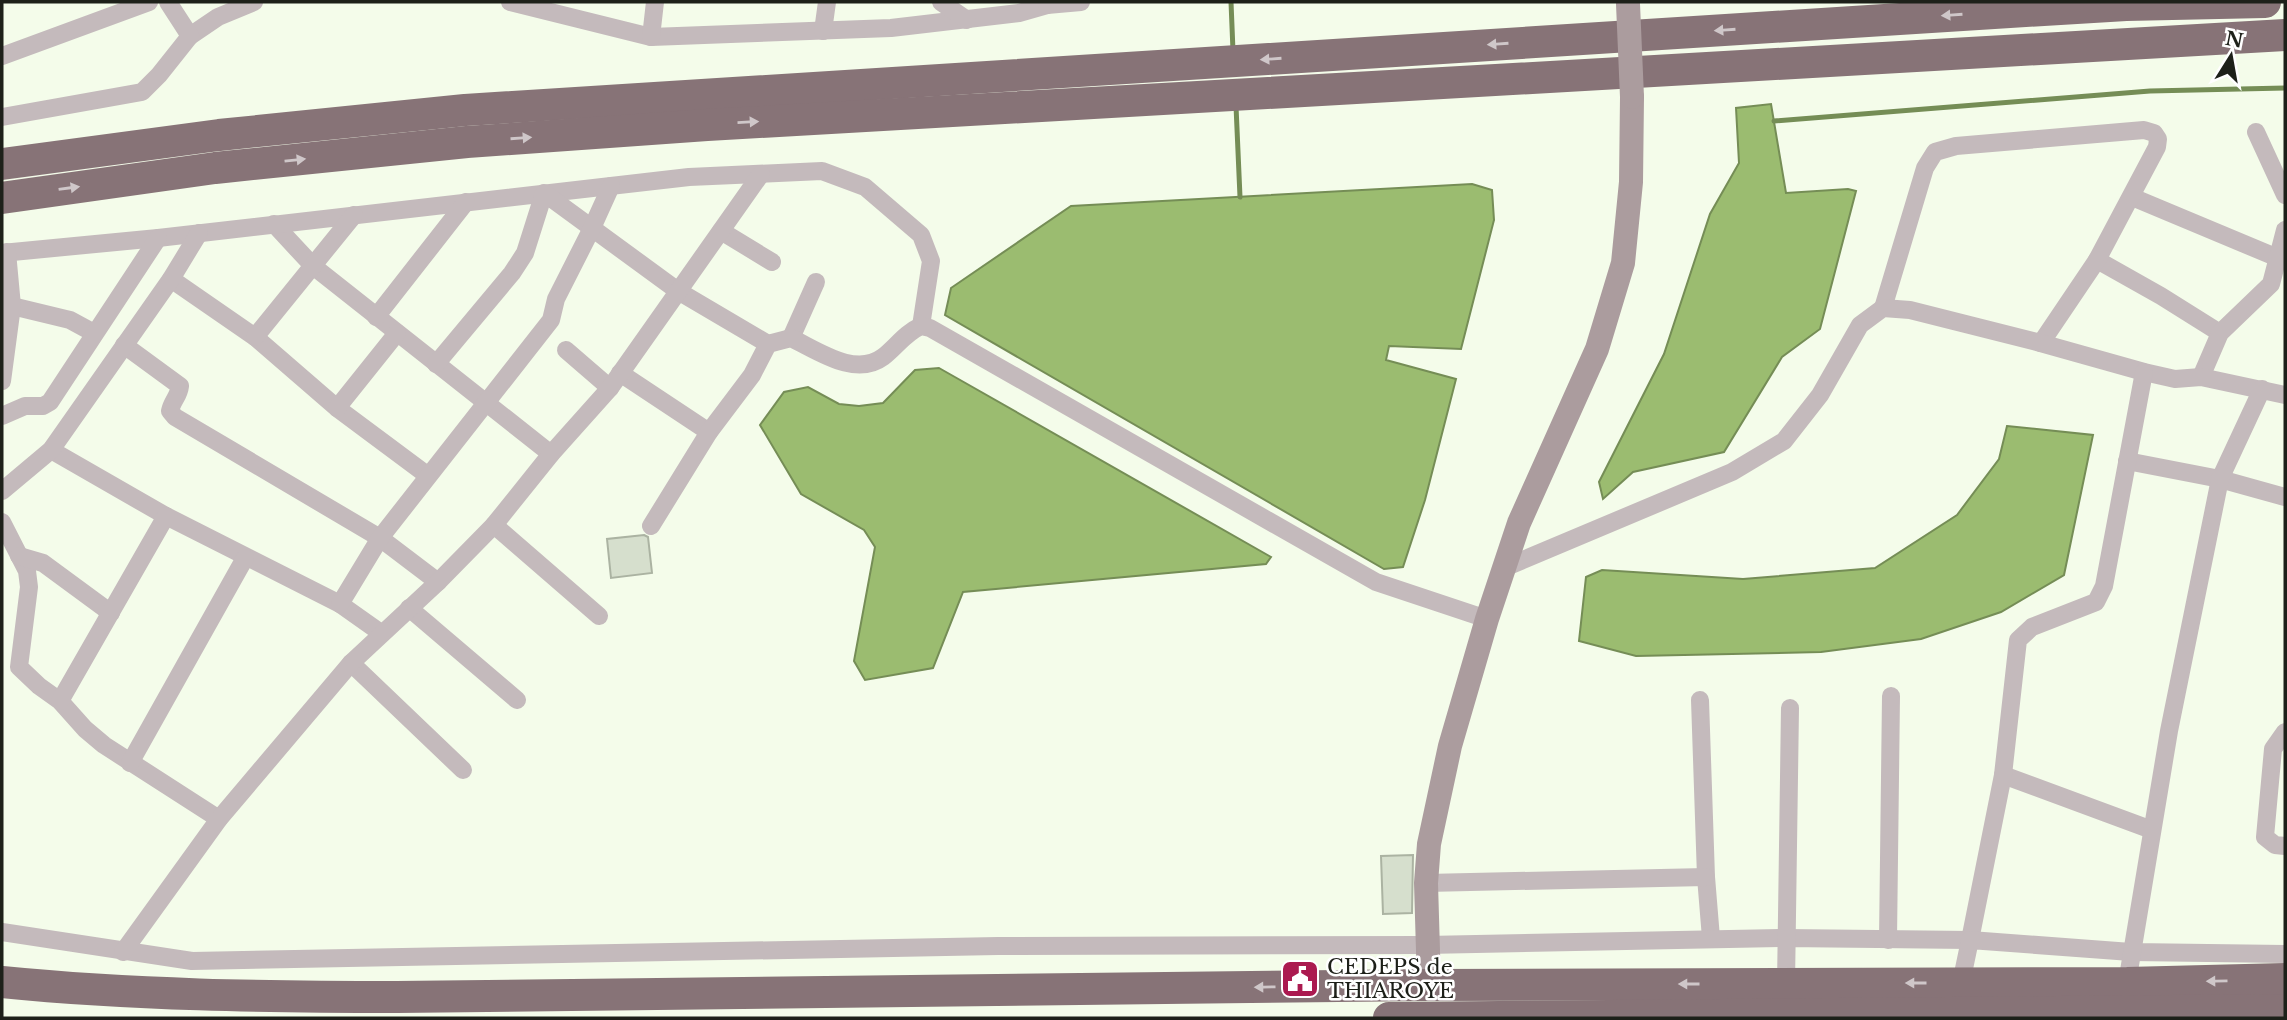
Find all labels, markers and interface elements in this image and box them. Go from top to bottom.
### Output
one-way arrow [1941,10,1963,21]
north arrow [2196,21,2266,91]
one-way arrow [1714,24,1736,35]
text: N [2223,27,2245,53]
one-way arrow [1487,39,1509,50]
one-way arrow [1260,53,1282,64]
one-way arrow [738,117,760,128]
one-way arrow [511,132,533,143]
one-way arrow [284,154,306,165]
one-way arrow [58,183,80,194]
place label: CEDEPS de THIAROYE [1327,954,1454,1004]
public building icon: CEDEPS de THIAROYE [1279,958,1321,1000]
one-way arrow [2206,975,2228,986]
one-way arrow [1905,977,1927,989]
one-way arrow [1677,978,1699,990]
one-way arrow [1254,981,1276,993]

